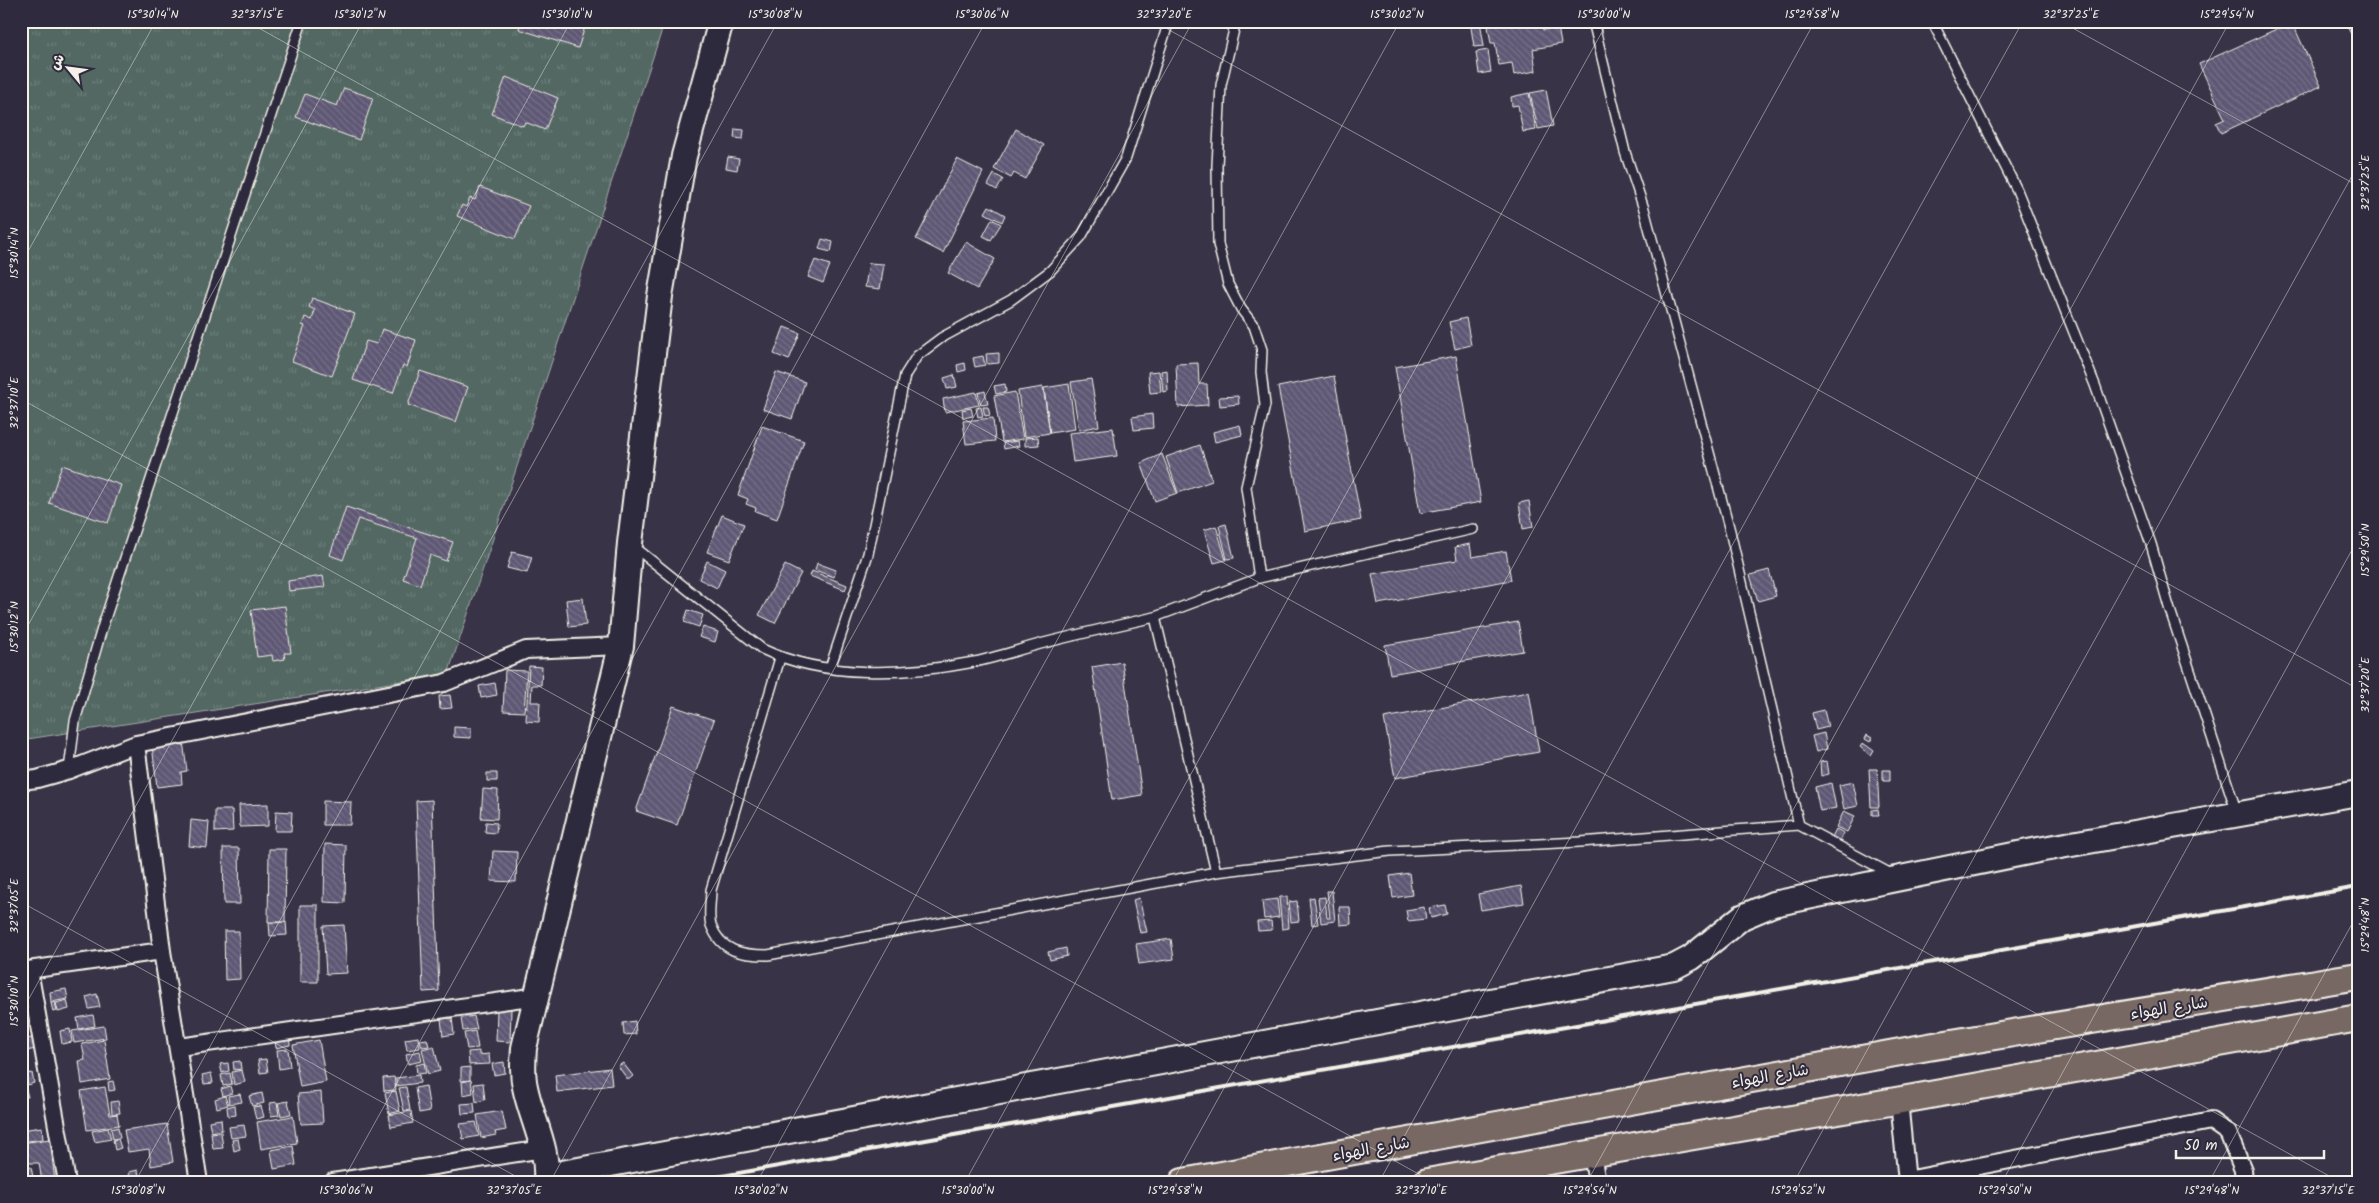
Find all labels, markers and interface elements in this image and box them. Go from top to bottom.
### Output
text: 15°30'14"N [127,5,179,24]
text: 32°37'15"E [230,5,285,24]
text: 15°30'12"N [334,5,386,24]
text: 15°30'10"N [542,5,592,24]
text: 15°30'08"N [748,5,802,24]
text: 15°30'06"N [955,5,1009,24]
text: 32°37'20"E [1136,5,1193,24]
text: 15°30'02"N [1370,5,1424,24]
text: 15°30'00"N [1578,5,1630,24]
text: 15°29'58"N [1785,5,1839,24]
text: 32°37'25"E [2043,5,2100,24]
text: 15°29'54"N [2200,5,2254,24]
north arrow [42,42,92,92]
text: ش [44,50,71,74]
text: 32°37'25"E [2356,154,2375,211]
text: 15°30'14"N [5,227,24,279]
text: 32°37'10"E [5,376,24,429]
text: 15°29'50"N [2356,523,2375,577]
text: 15°30'12"N [5,601,24,653]
text: 32°37'20"E [2356,656,2375,713]
text: 32°37'05"E [5,877,24,934]
text: 15°29'48"N [2356,898,2375,952]
text: 15°30'10"N [5,976,24,1026]
street label: شارع الهواء [2129,990,2210,1027]
street label: شارع الهواء [1730,1057,1811,1096]
scale bar [2176,1128,2324,1160]
street label: شارع الهواء [1331,1130,1412,1169]
text: 50 m [2184,1134,2218,1158]
text: 15°30'08"N [111,1181,165,1200]
text: 15°30'06"N [319,1181,373,1200]
text: 32°37'05"E [486,1181,543,1200]
text: 15°30'02"N [734,1181,788,1200]
text: 15°30'00"N [942,1181,994,1200]
text: 15°29'58"N [1148,1181,1202,1200]
text: 32°37'10"E [1395,1181,1448,1200]
text: 15°29'54"N [1563,1181,1617,1200]
text: 15°29'52"N [1771,1181,1825,1200]
text: 15°29'50"N [1978,1181,2032,1200]
text: 15°29'48"N [2185,1181,2239,1200]
text: 32°37'15"E [2301,1181,2356,1200]

